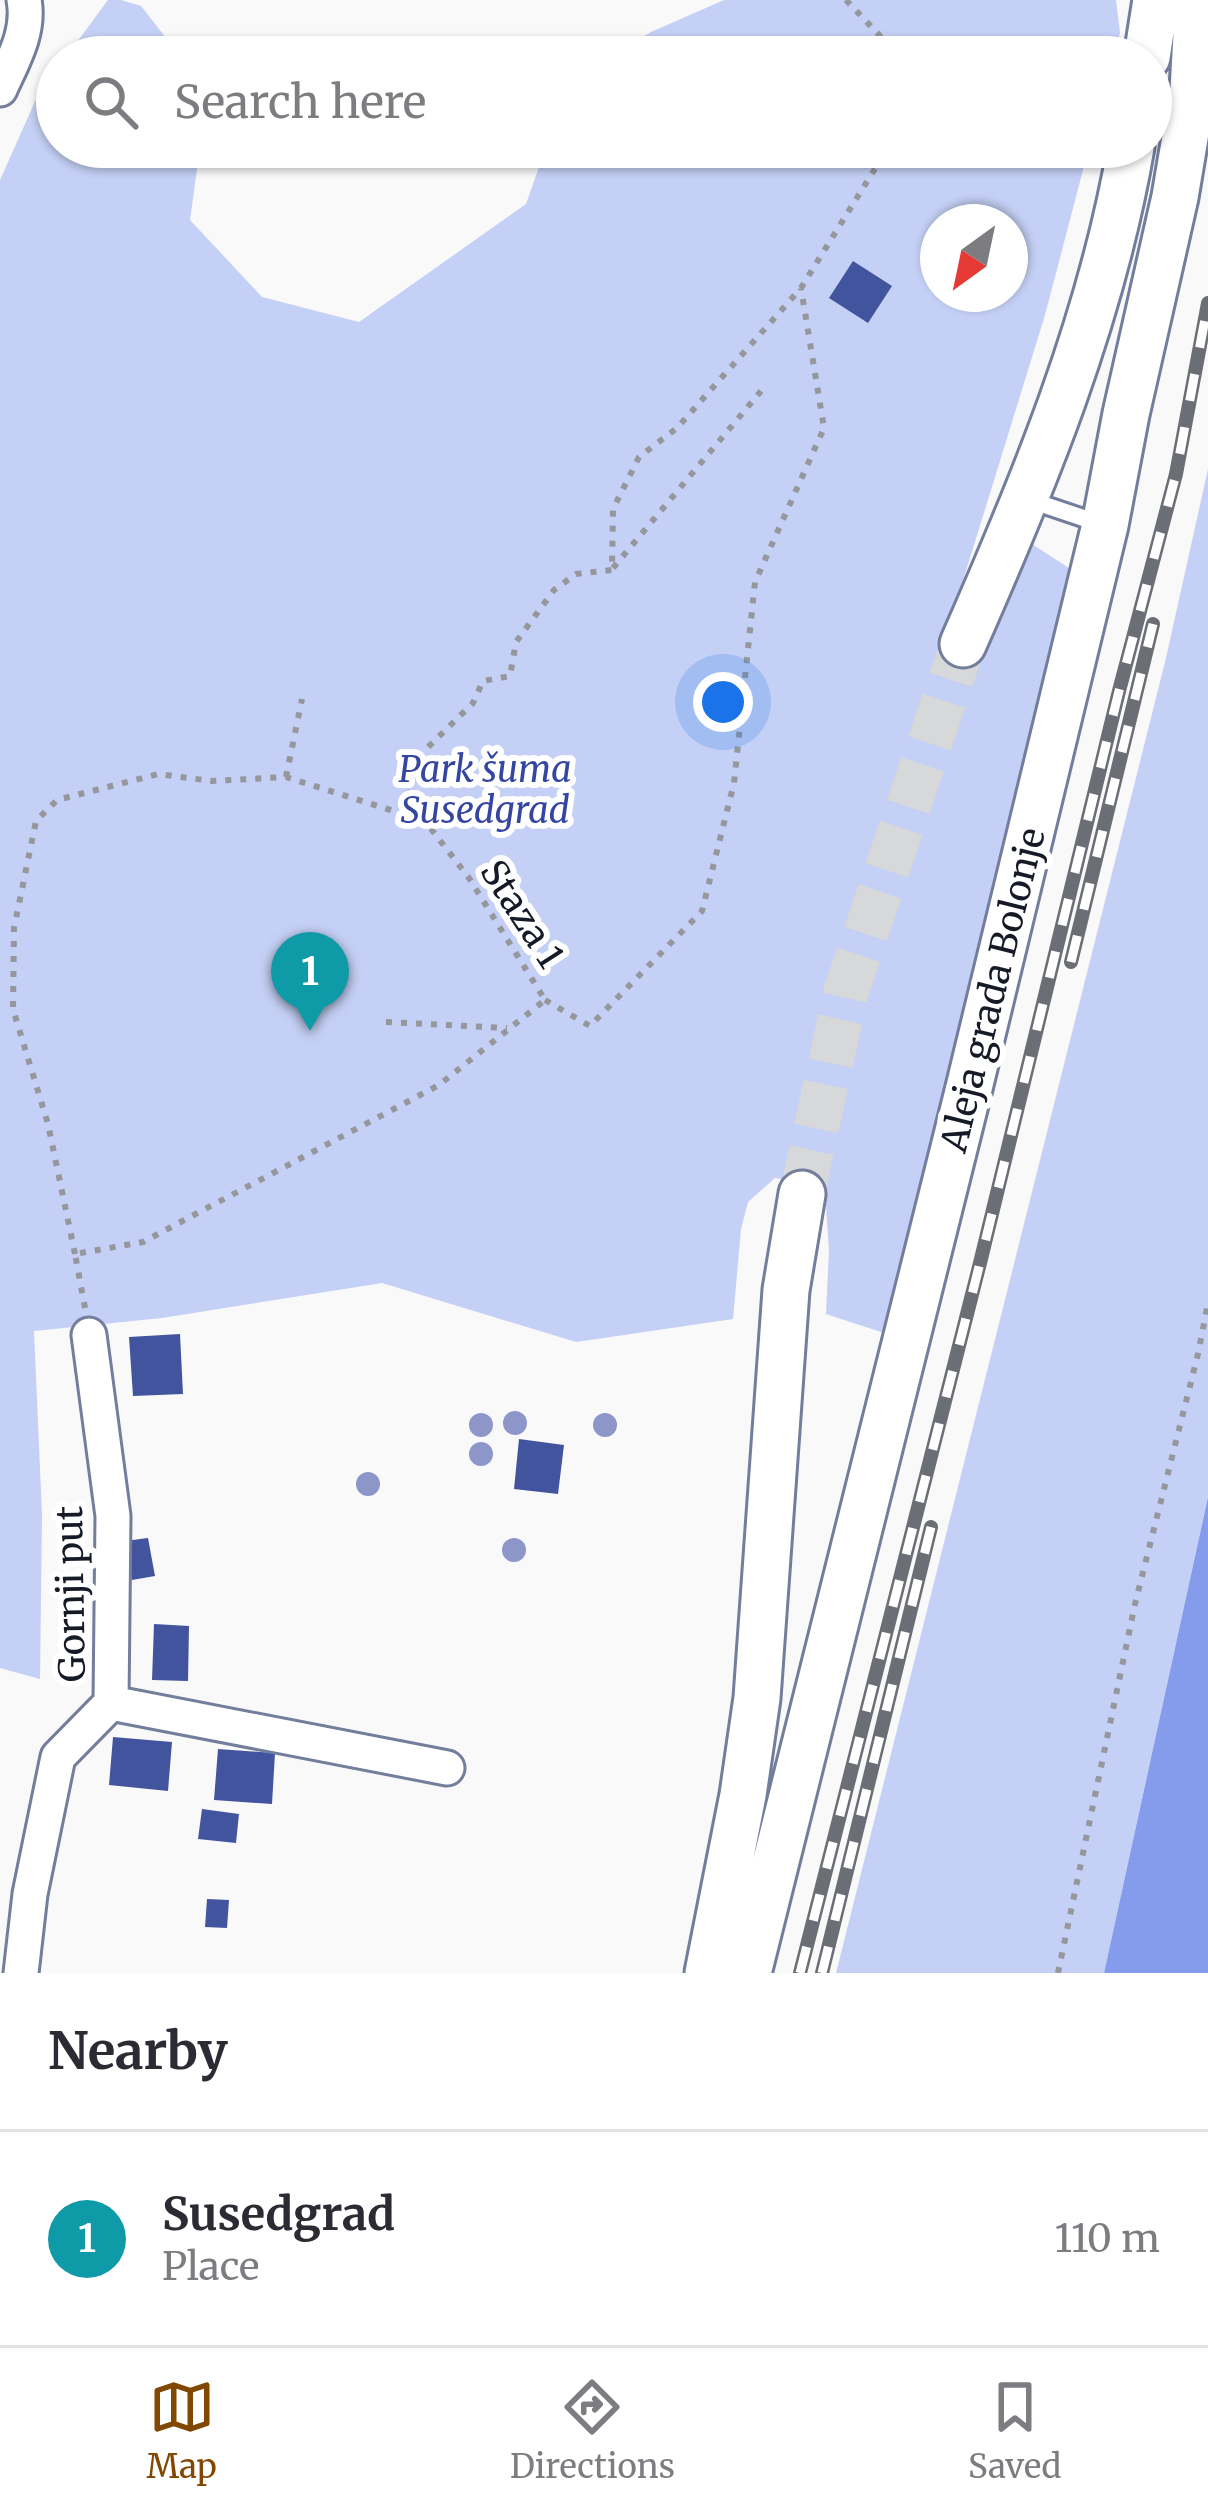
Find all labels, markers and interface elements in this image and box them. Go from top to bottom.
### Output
search box [36,36,1172,168]
icon: search [78,69,144,135]
text: Search here [174,74,426,130]
north arrow [920,204,1028,312]
your location [693,672,753,732]
park label: Park šuma Susedgrad [398,747,572,833]
street label: Aleja grada Bolonje [931,823,1055,1158]
street label: Staza 1 [471,852,573,976]
pin: 1 [271,932,349,1031]
street label: Gornji put [47,1506,95,1682]
text: Nearby [48,2019,228,2083]
text: Susedgrad [162,2186,395,2242]
text: 1 [78,2214,96,2263]
text: 110 m [1055,2214,1160,2263]
text: Place [162,2242,259,2291]
tab: Map [147,2374,217,2487]
tab: Directions [510,2374,675,2487]
tab: Saved [968,2374,1061,2487]

